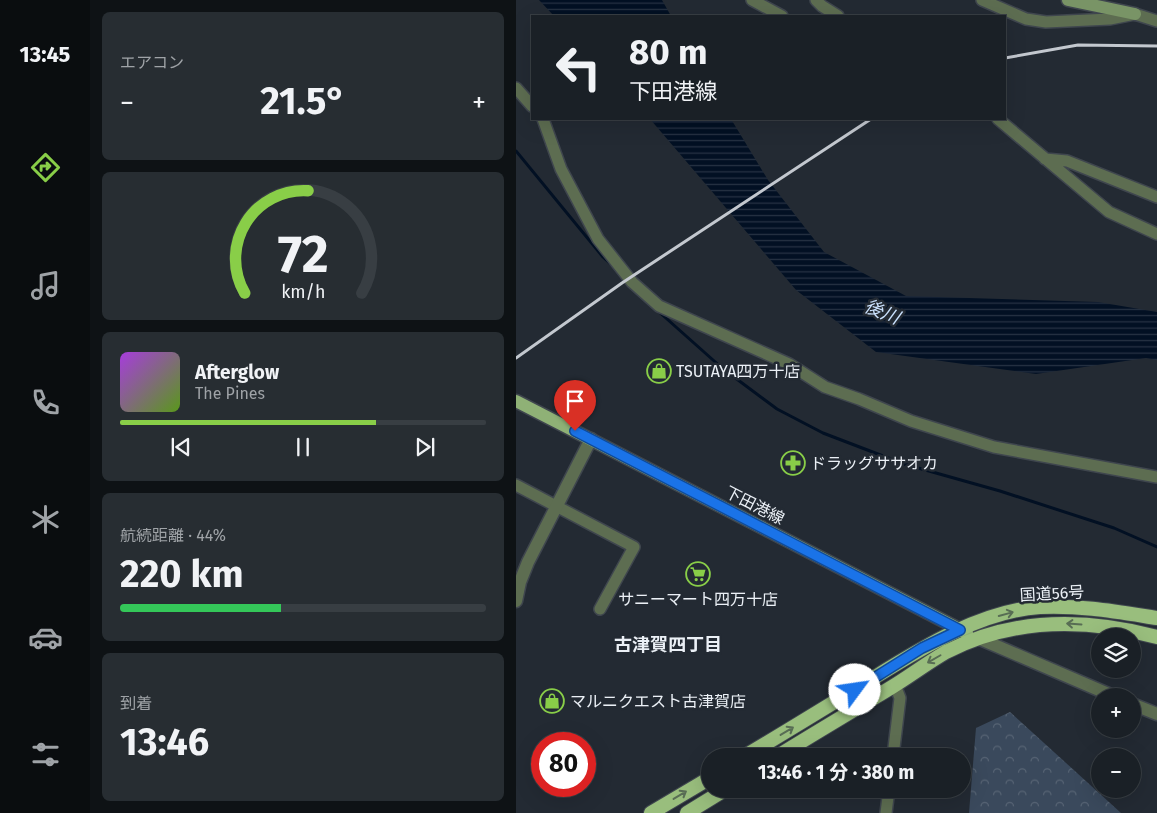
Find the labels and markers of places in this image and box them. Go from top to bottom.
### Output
shop icon: TSUTAYA四万十店 [646,358,672,384]
place label: TSUTAYA四万十店 [676,362,800,381]
pin [554,380,596,431]
pharmacy icon: ドラッグササオカ [780,450,806,476]
place label: ドラッグササオカ [810,454,938,473]
supermarket icon: サニーマート四万十店 [685,561,711,587]
place label: サニーマート四万十店 [618,590,778,609]
shop icon: マルニクエスト古津賀店 [539,688,565,714]
place label: マルニクエスト古津賀店 [570,692,746,711]

